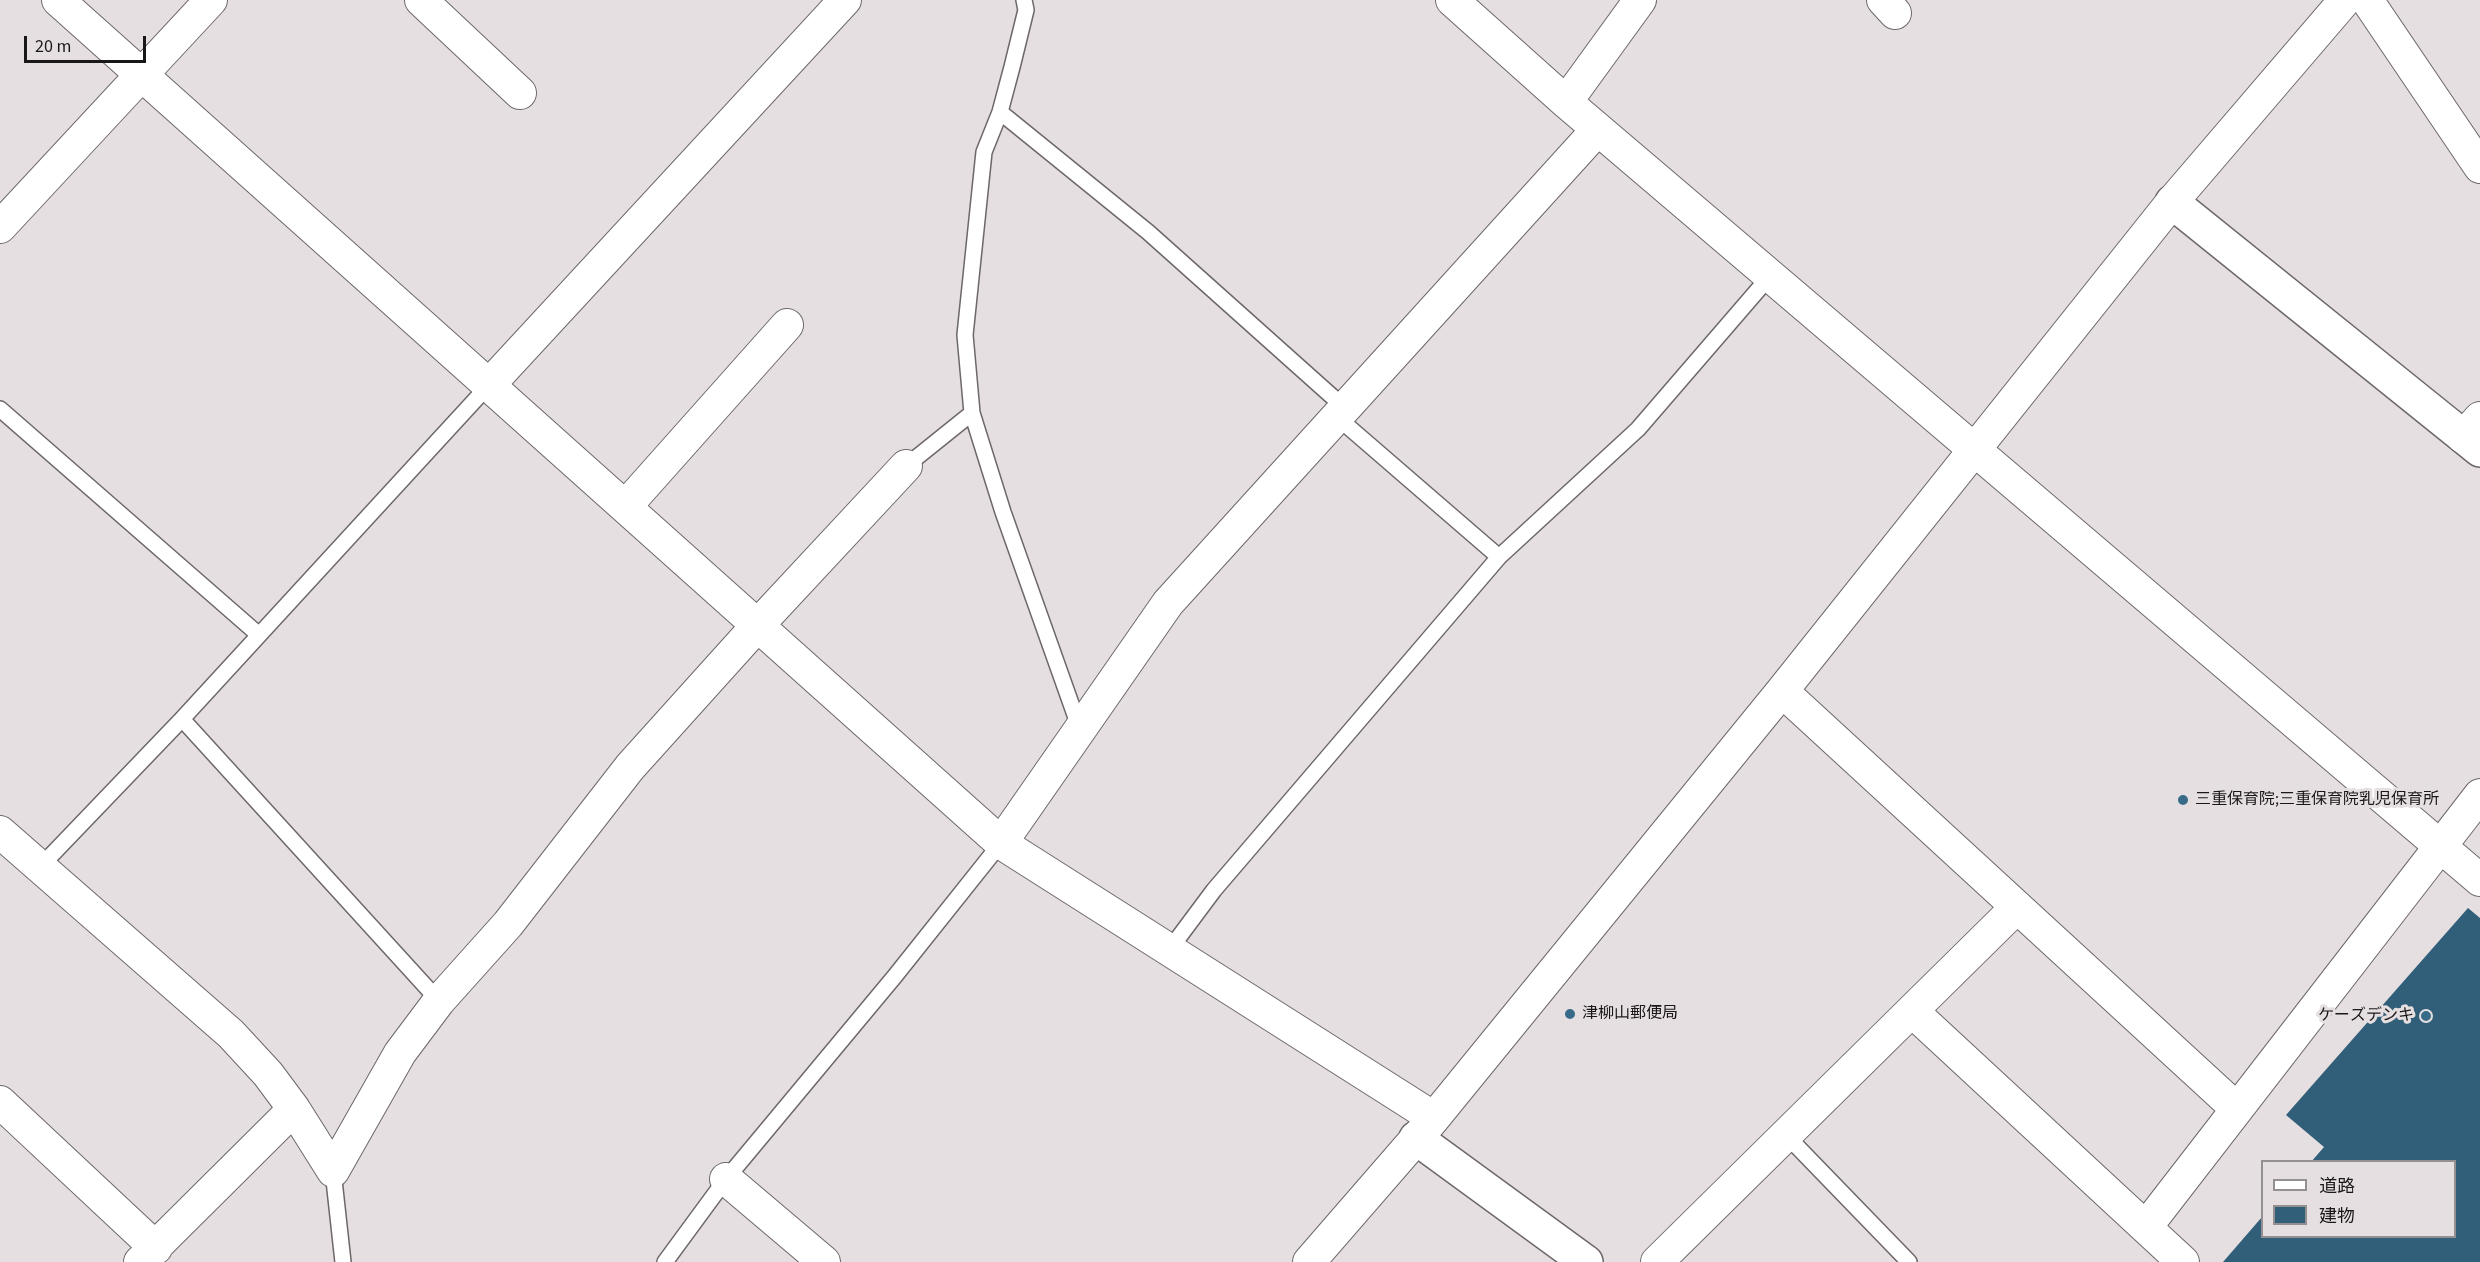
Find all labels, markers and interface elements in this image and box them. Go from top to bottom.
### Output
scale bar [27,24,148,62]
text: 20 m [35,34,71,59]
place label: 三重保育院;三重保育院乳児保育所 [2195,790,2439,810]
marker: 三重保育院;三重保育院乳児保育所 [2176,793,2190,807]
place label: 津柳山郵便局 [1582,1004,1678,1024]
place label: ケーズデンキ [2318,1006,2414,1026]
marker: 津柳山郵便局 [1563,1007,1577,1021]
marker: ケーズデンキ [2419,1009,2433,1023]
legend [2261,1160,2456,1238]
text: 道路 [2319,1174,2355,1199]
text: 建物 [2319,1204,2355,1229]

